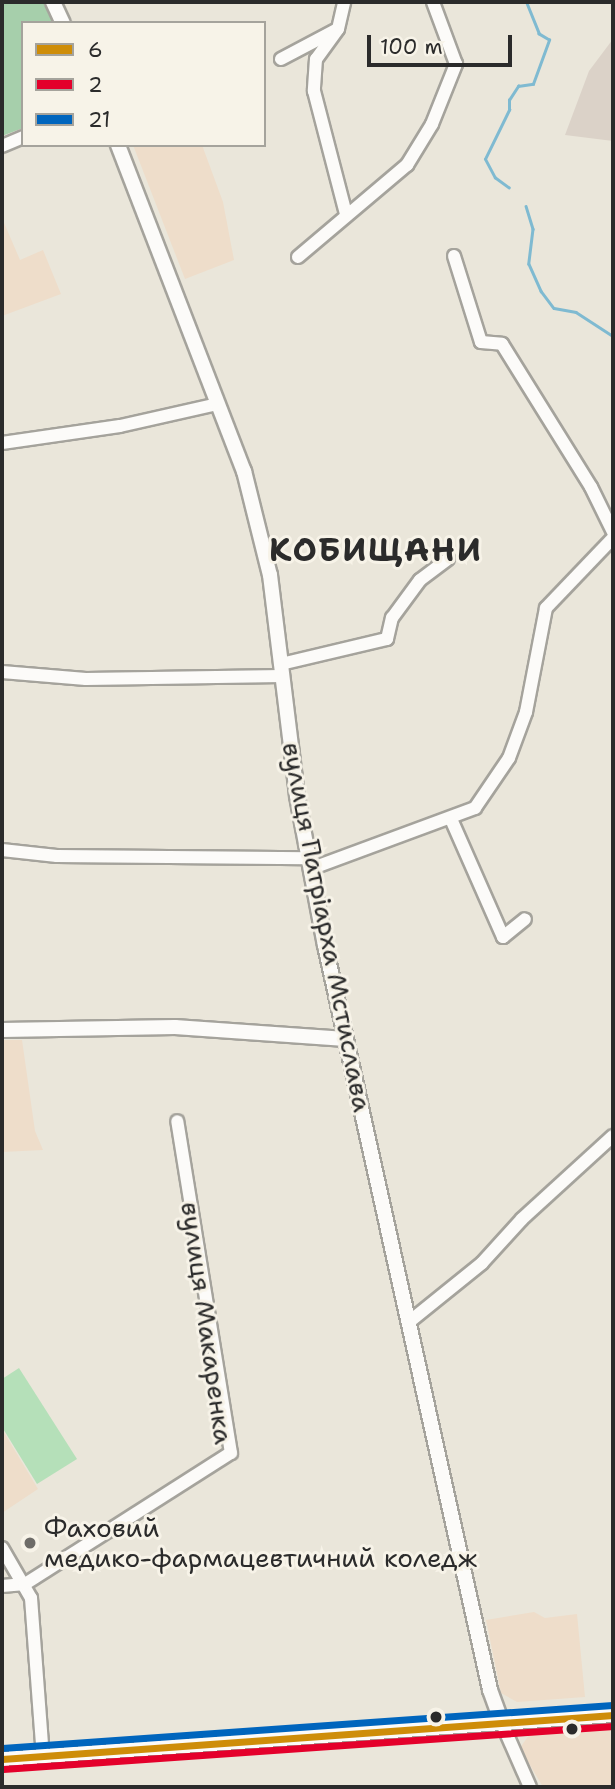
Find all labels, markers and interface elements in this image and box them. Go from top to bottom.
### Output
legend [21,21,266,147]
scale bar [370,21,515,65]
text: 100 m [380,33,443,61]
text: 6 [88,36,103,64]
text: 2 [88,71,103,99]
text: 21 [88,106,110,134]
district label: КОБИЩАНИ [270,530,482,570]
street label: вулиця Патріарха Мстислава [276,740,378,1114]
street label: вулиця Макаренка [175,1200,239,1446]
place label: Фаховий медико-фармацевтичний коледж [44,1512,477,1574]
marker: Фаховий медико-фармацевтичний коледж [22,1535,38,1551]
unlabelled marker [429,1710,443,1724]
unlabelled marker [565,1722,579,1736]

